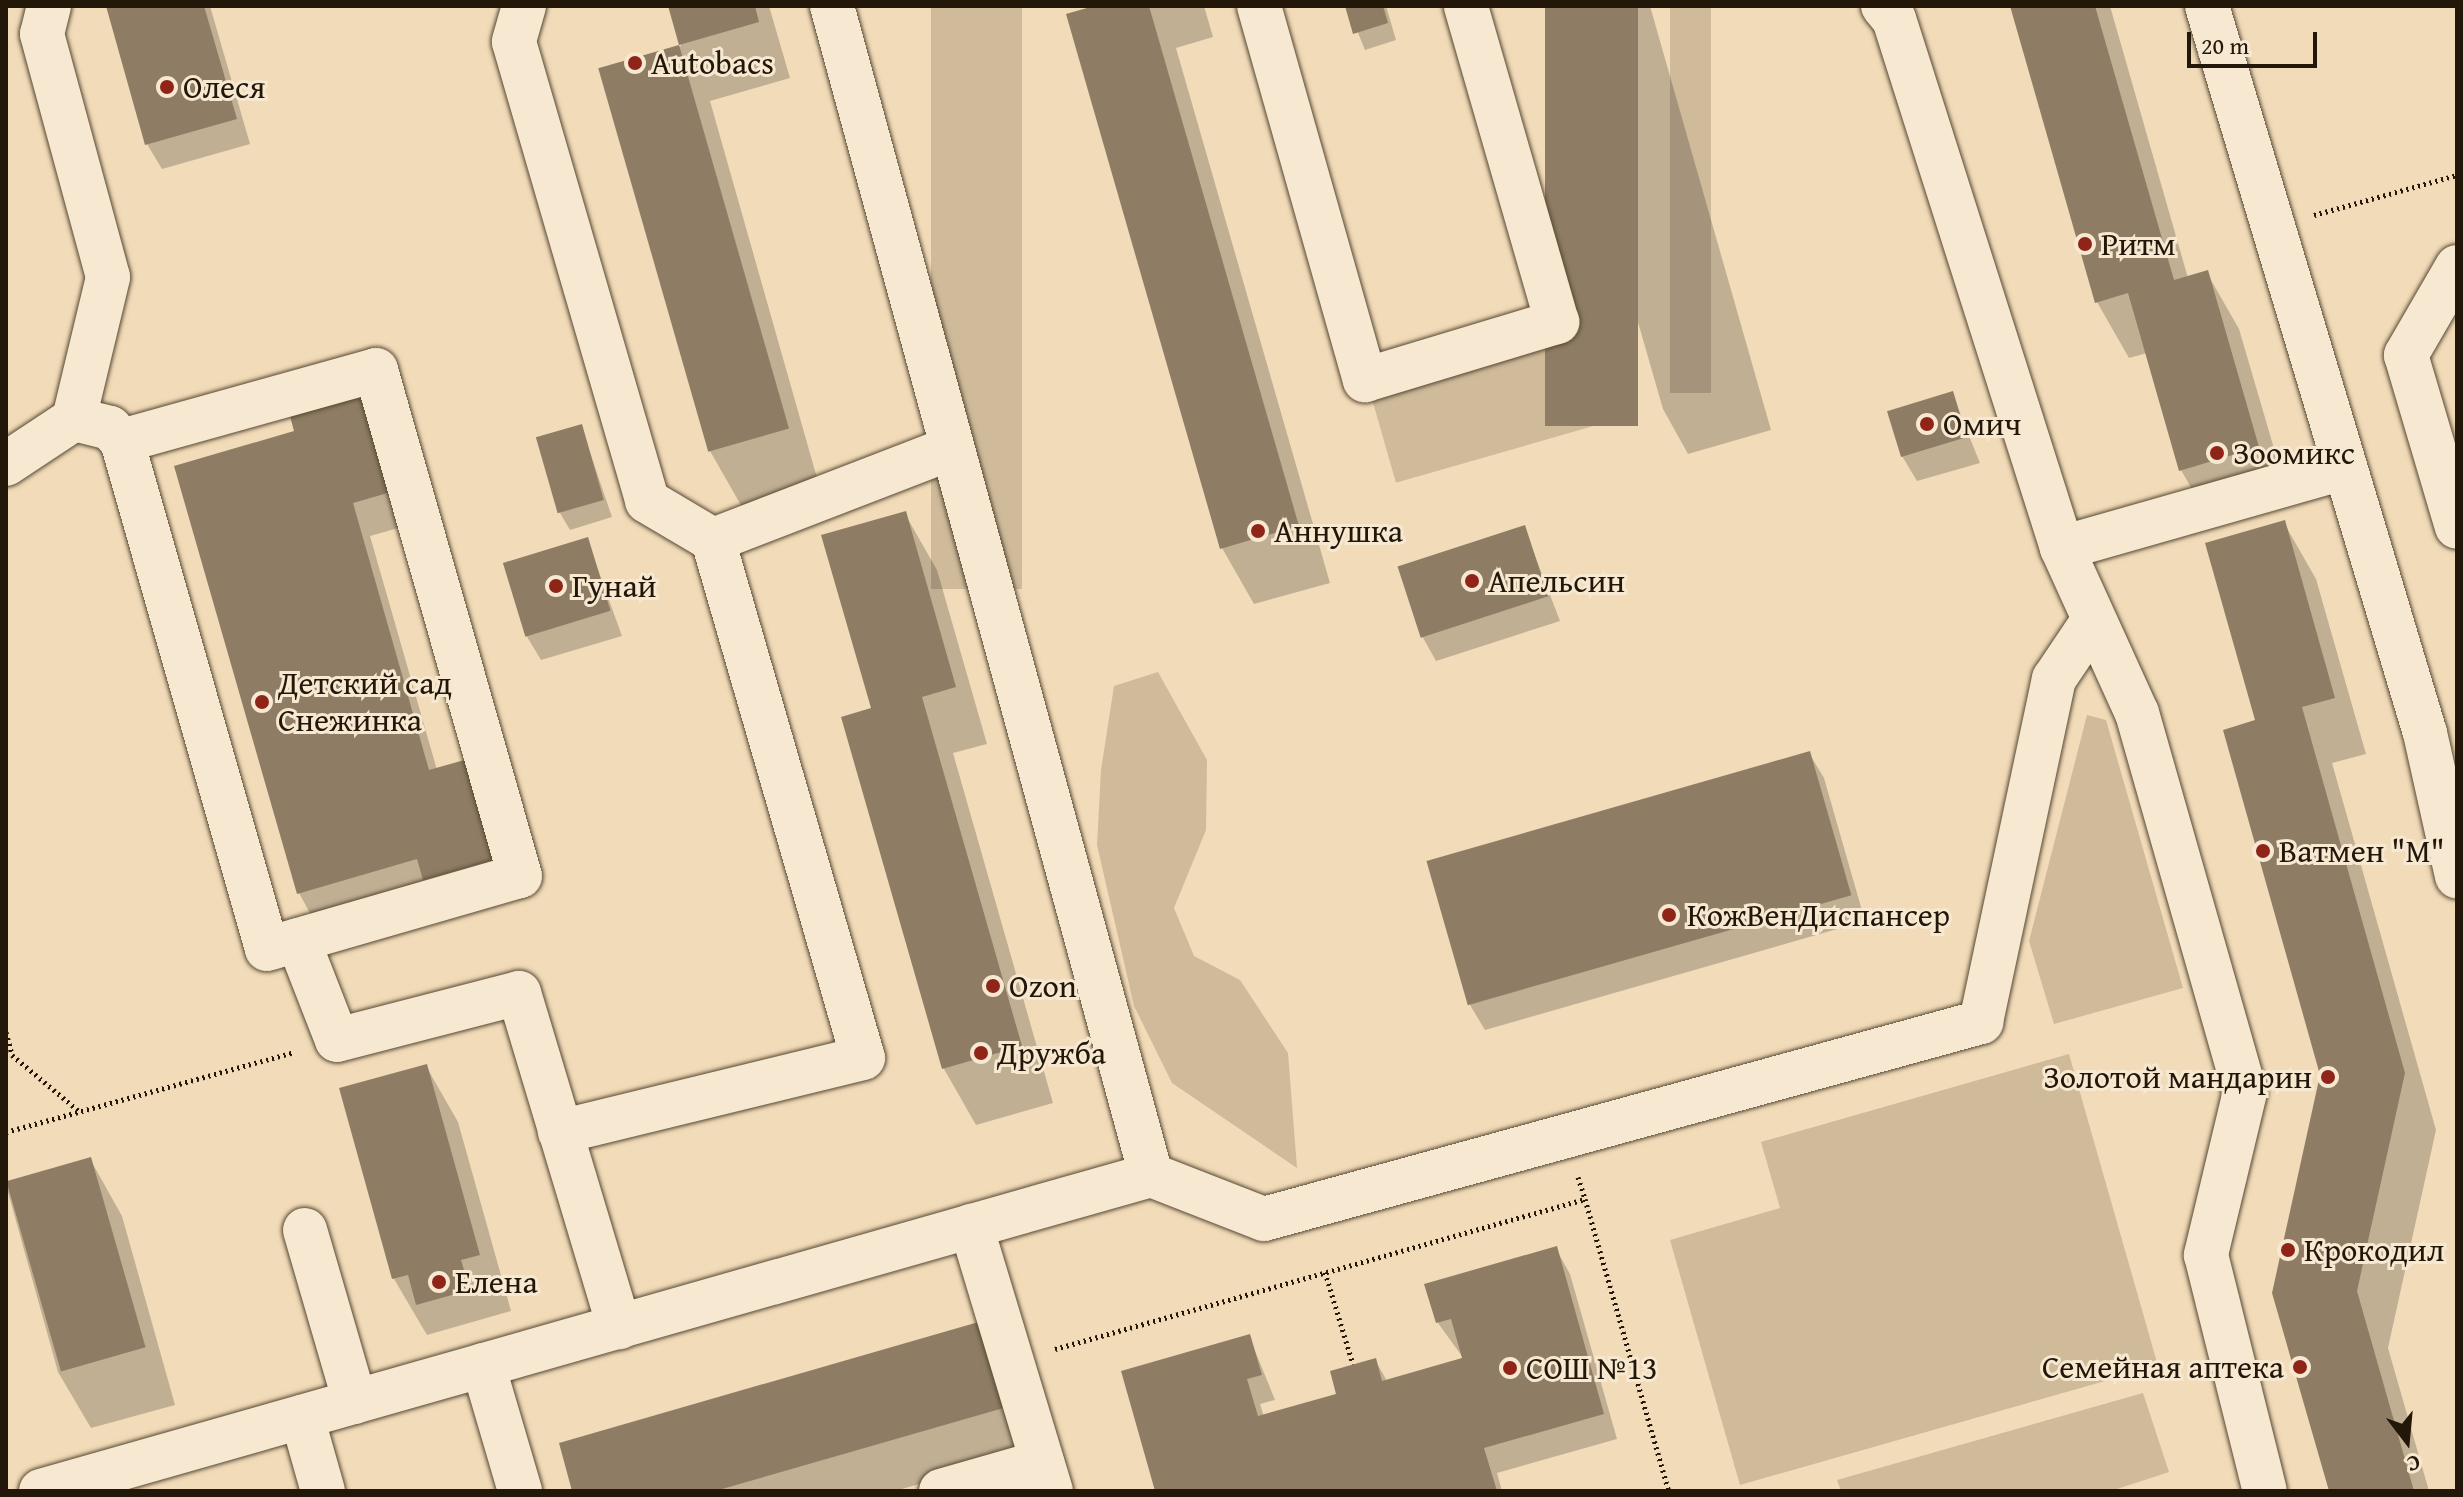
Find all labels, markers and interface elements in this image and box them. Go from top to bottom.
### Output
scale bar [2191,16,2321,66]
text: 20 m [2201,28,2249,63]
place label: Autobacs [651,44,774,82]
marker: Autobacs [626,54,644,72]
place label: Олеся [183,68,265,106]
marker: Олеся [158,78,176,96]
place label: Ритм [2101,225,2176,263]
marker: Ритм [2076,235,2094,253]
place label: Омич [1943,405,2021,443]
marker: Омич [1918,415,1936,433]
place label: Зоомикс [2233,434,2355,472]
marker: Зоомикс [2208,444,2226,462]
place label: Аннушка [1274,512,1403,550]
marker: Аннушка [1249,522,1267,540]
place label: Апельсин [1488,562,1625,600]
place label: Гунай [572,567,657,605]
marker: Апельсин [1463,572,1481,590]
marker: Гунай [547,577,565,595]
place label: Детский сад Снежинка [278,665,452,740]
marker: Детский сад Снежинка [253,693,271,711]
place label: Ватмен "М" [2279,832,2445,870]
marker: Ватмен "М" [2254,842,2272,860]
place label: КожВенДиспансер [1687,896,1950,934]
marker: КожВенДиспансер [1658,904,1680,926]
place label: Ozon [1009,967,1077,1005]
marker: Ozon [984,977,1002,995]
place label: Дружба [997,1034,1106,1072]
marker: Дружба [972,1044,990,1062]
place label: Золотой мандарин [2043,1058,2312,1096]
marker: Золотой мандарин [2319,1068,2337,1086]
place label: Крокодил [2304,1231,2444,1269]
marker: Крокодил [2279,1241,2297,1259]
place label: Елена [455,1263,538,1301]
marker: Елена [430,1273,448,1291]
place label: Семейная аптека [2042,1348,2284,1386]
place label: СОШ №13 [1526,1349,1658,1387]
marker: Семейная аптека [2291,1358,2309,1376]
marker: СОШ №13 [1501,1359,1519,1377]
north arrow [2367,1401,2447,1481]
text: С [2403,1447,2424,1481]

